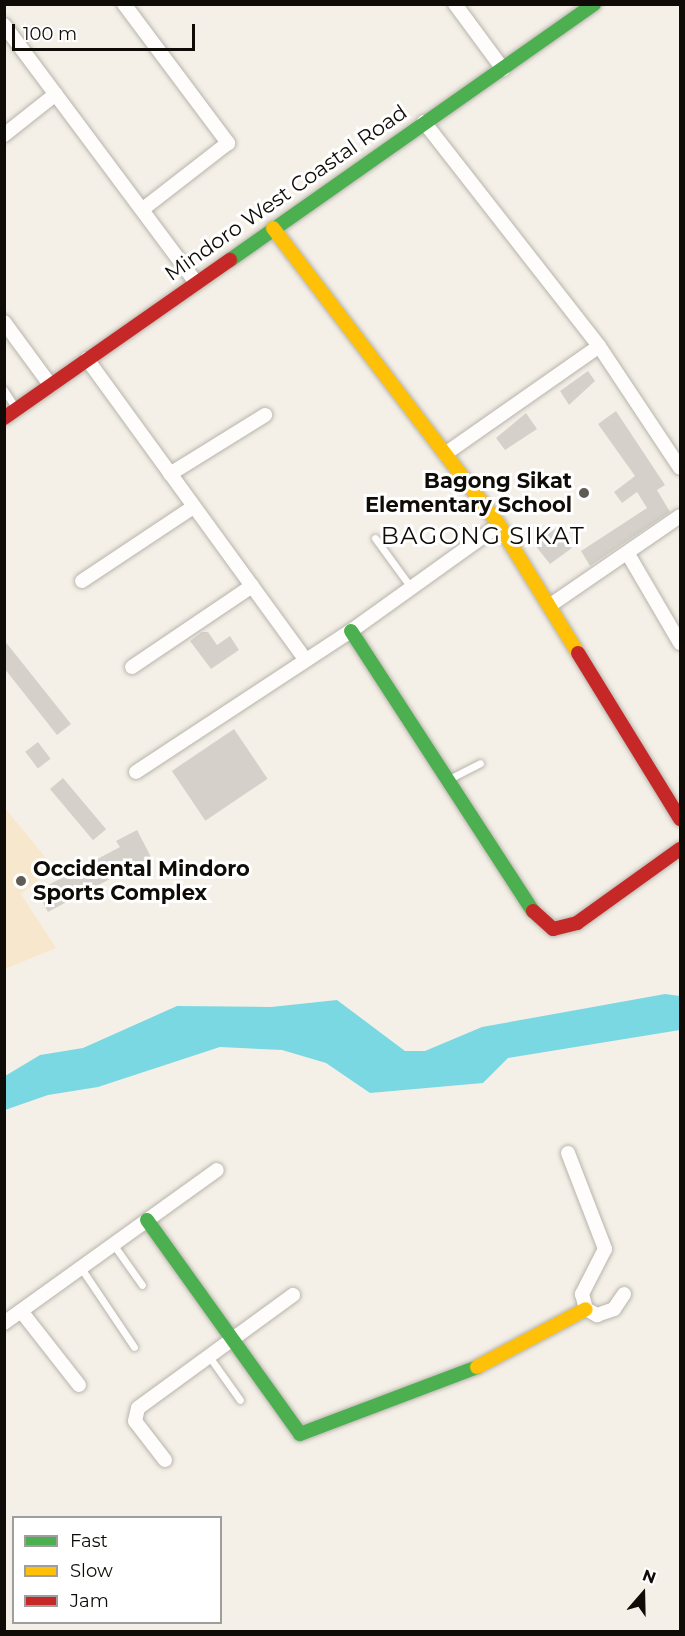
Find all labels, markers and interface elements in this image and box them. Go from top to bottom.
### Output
scale bar [15,12,198,50]
text: 100 m [23,23,77,45]
street label: Mindoro West Coastal Road [160,100,412,286]
place label: Bagong Sikat Elementary School [365,468,572,518]
marker: Bagong Sikat Elementary School [577,486,591,500]
district label: BAGONG SIKAT [381,522,585,550]
place label: Occidental Mindoro Sports Complex [33,856,250,906]
marker: Occidental Mindoro Sports Complex [14,874,28,888]
legend [12,1516,222,1624]
text: Fast [70,1530,108,1552]
text: Slow [70,1560,113,1582]
north arrow [613,1564,673,1624]
text: N [640,1565,659,1588]
text: Jam [70,1590,109,1612]

